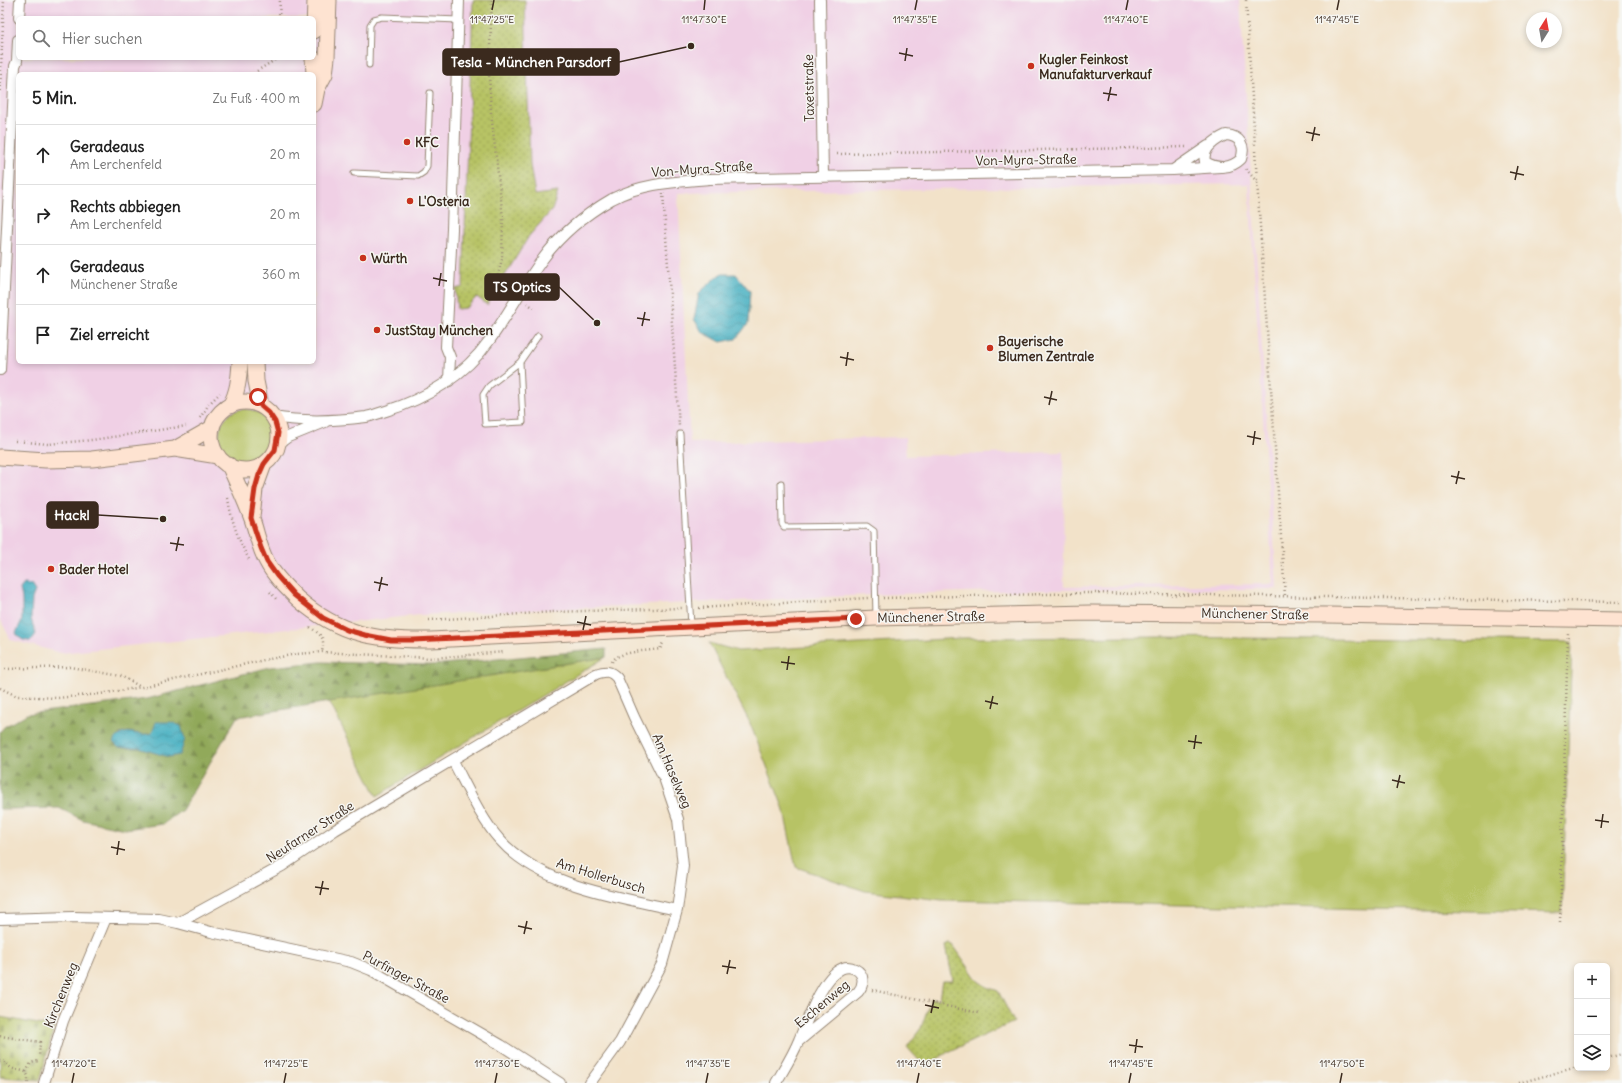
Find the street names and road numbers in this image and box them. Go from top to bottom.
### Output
street label: Taxetstraße [800,54,818,122]
street label: Von-Myra-Straße [975,151,1077,169]
street label: Von-Myra-Straße [651,157,753,181]
street label: Münchener Straße [1201,605,1309,623]
street label: Münchener Straße [877,608,985,626]
street label: Am Haselweg [649,731,695,811]
street label: Neufarner Straße [263,797,357,867]
street label: Am Hollerbusch [554,854,648,898]
street label: Purfinger Straße [360,947,452,1007]
street label: Kirchenweg [40,960,82,1030]
street label: Eschenweg [791,976,853,1032]

